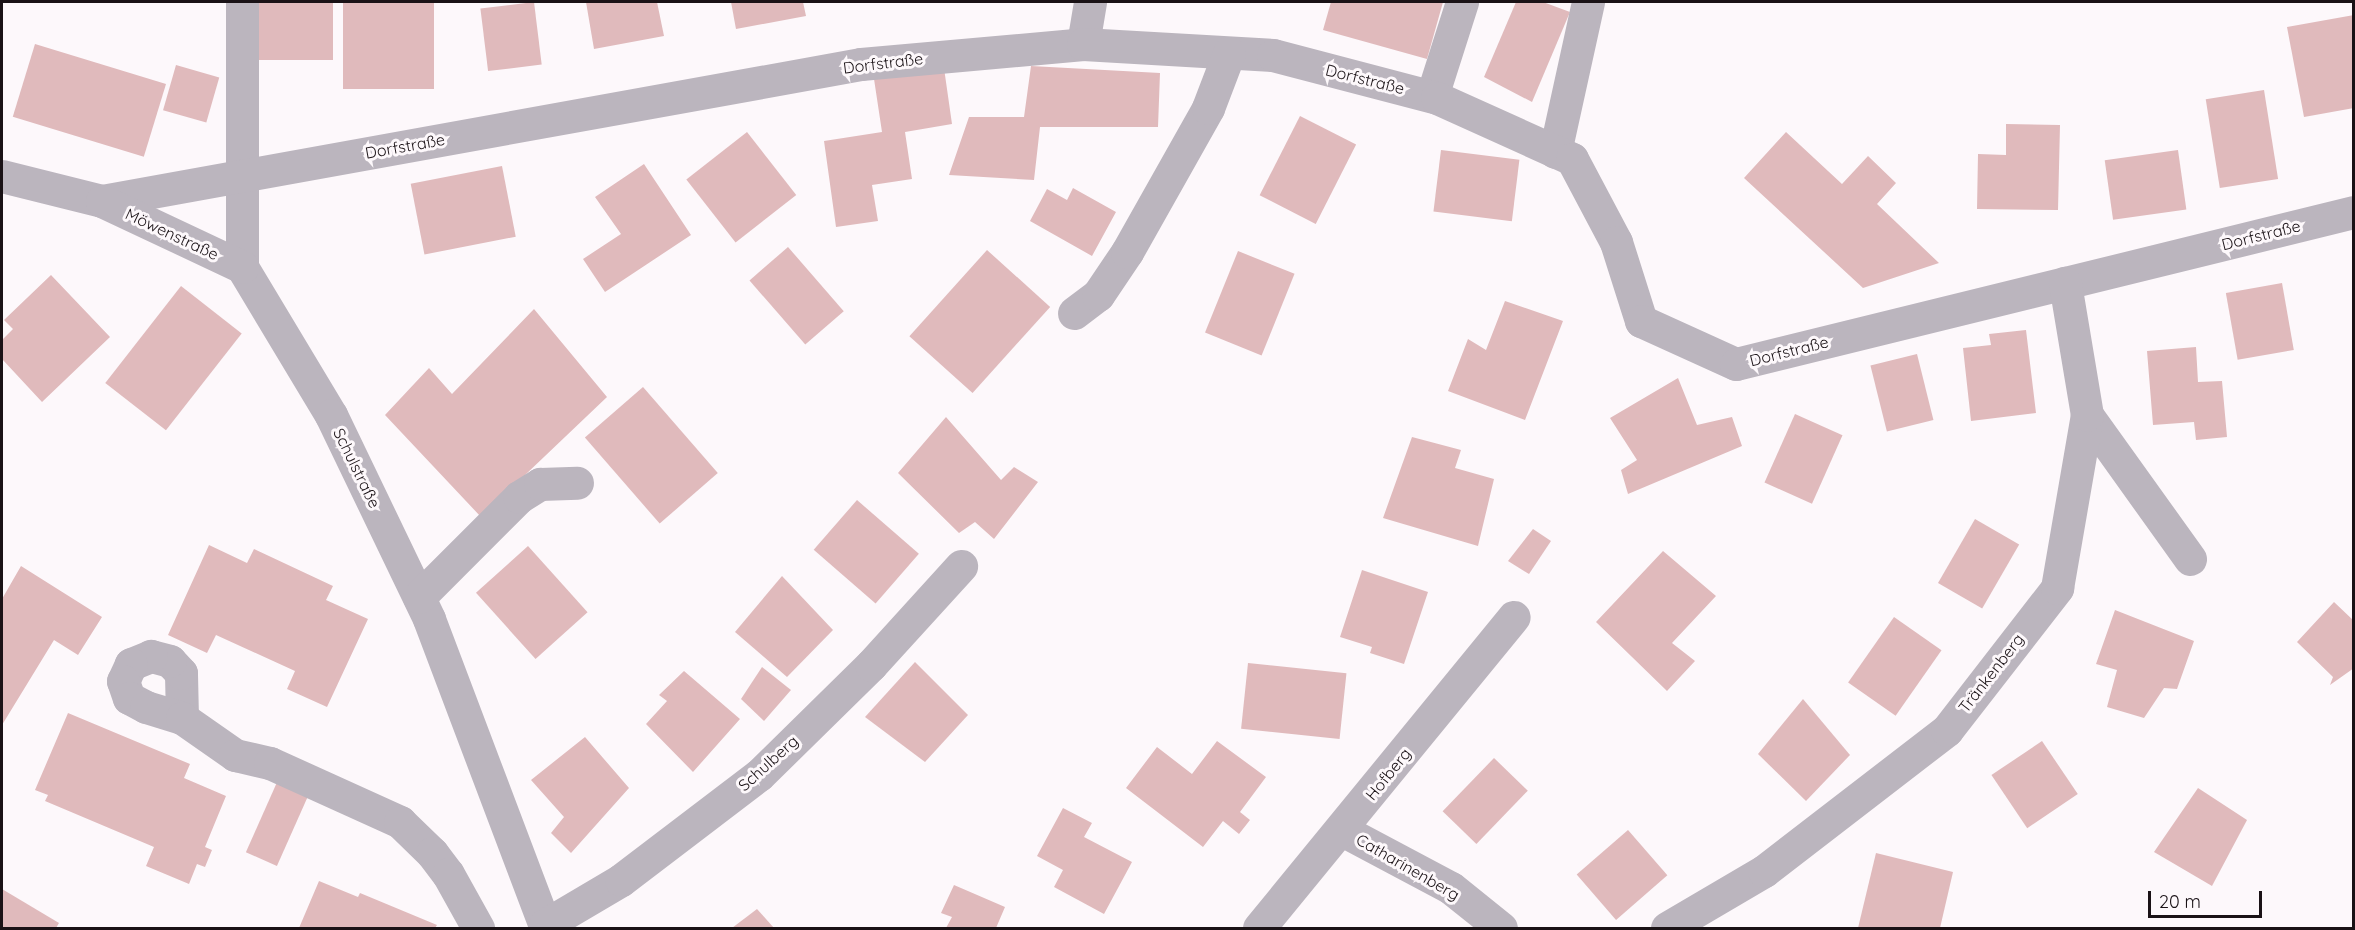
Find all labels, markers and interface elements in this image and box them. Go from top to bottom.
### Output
street label: Dorfstraße [842,49,924,77]
street label: Dorfstraße [1324,60,1406,98]
street label: Dorfstraße [364,130,446,162]
street label: Möwenstraße [122,204,222,264]
street label: Dorfstraße [2220,216,2302,254]
street label: Dorfstraße [1748,332,1830,370]
street label: Schulstraße [329,425,385,511]
street label: Tränkenberg [1954,630,2028,716]
street label: Schulberg [734,731,802,795]
street label: Hofberg [1361,744,1415,804]
street label: Catharinenberg [1353,830,1463,904]
scale bar [2151,879,2265,917]
text: 20 m [2159,890,2201,913]

